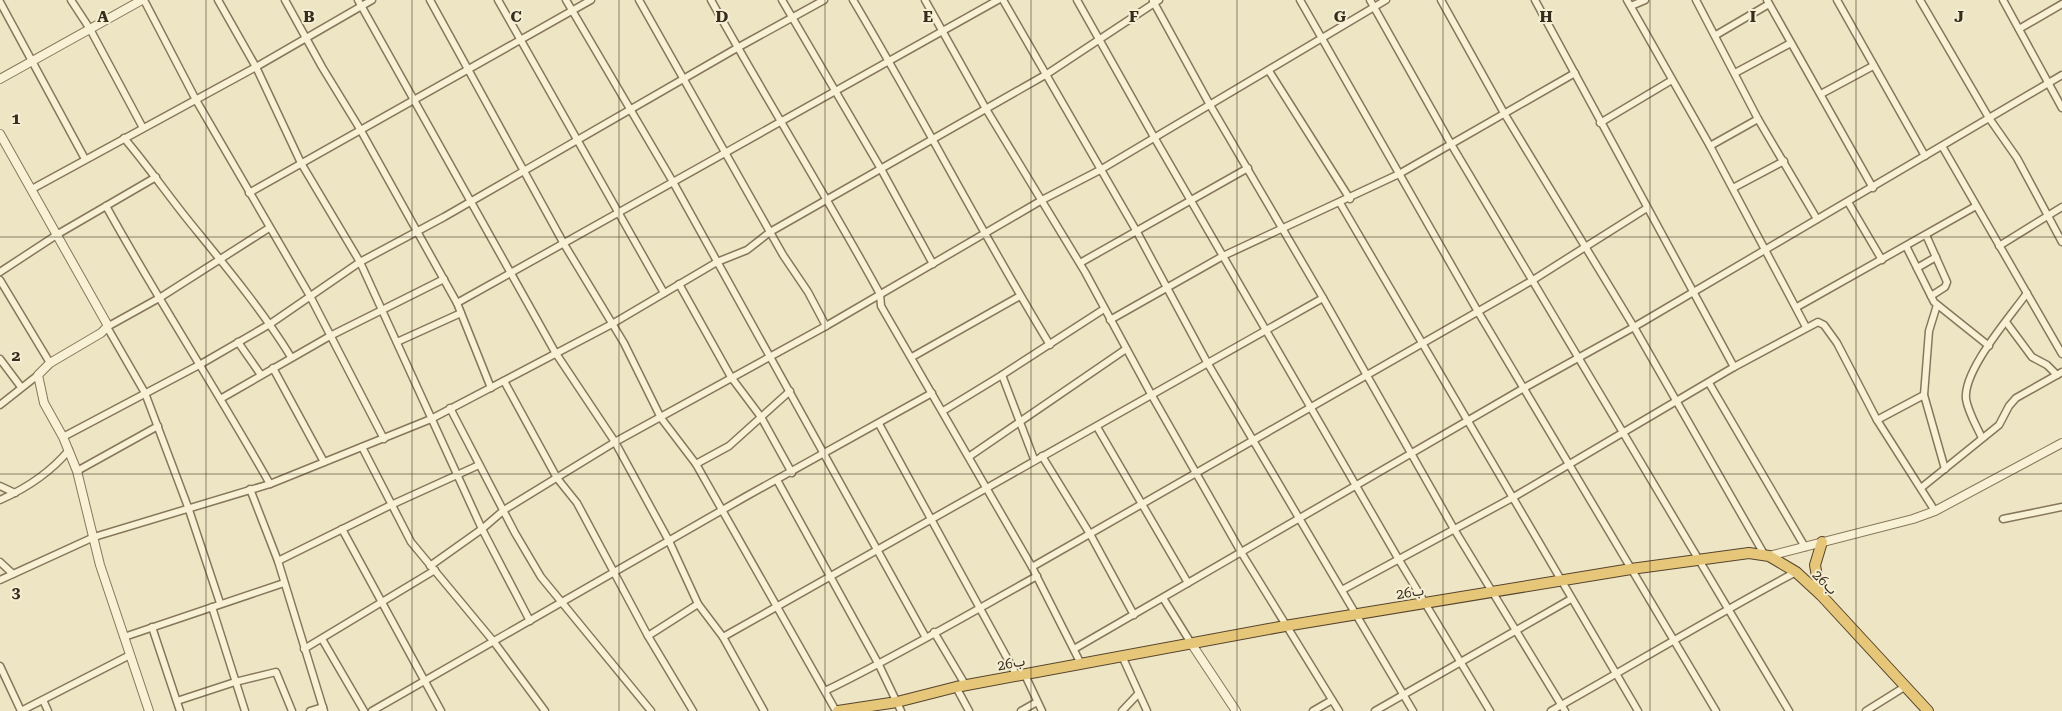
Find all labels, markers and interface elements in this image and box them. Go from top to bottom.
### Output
text: A [97,7,109,26]
text: B [303,7,315,26]
text: C [510,7,522,26]
text: D [716,7,729,26]
text: E [923,7,933,26]
text: F [1129,7,1139,26]
text: G [1334,7,1347,26]
text: H [1539,7,1553,26]
text: I [1750,7,1756,26]
text: J [1954,7,1964,26]
text: 1 [12,109,21,128]
text: 2 [12,346,21,365]
street label: 26ب [1809,566,1841,598]
street label: 26ب [1395,582,1425,603]
text: 3 [12,583,21,602]
street label: 26ب [996,652,1026,675]

